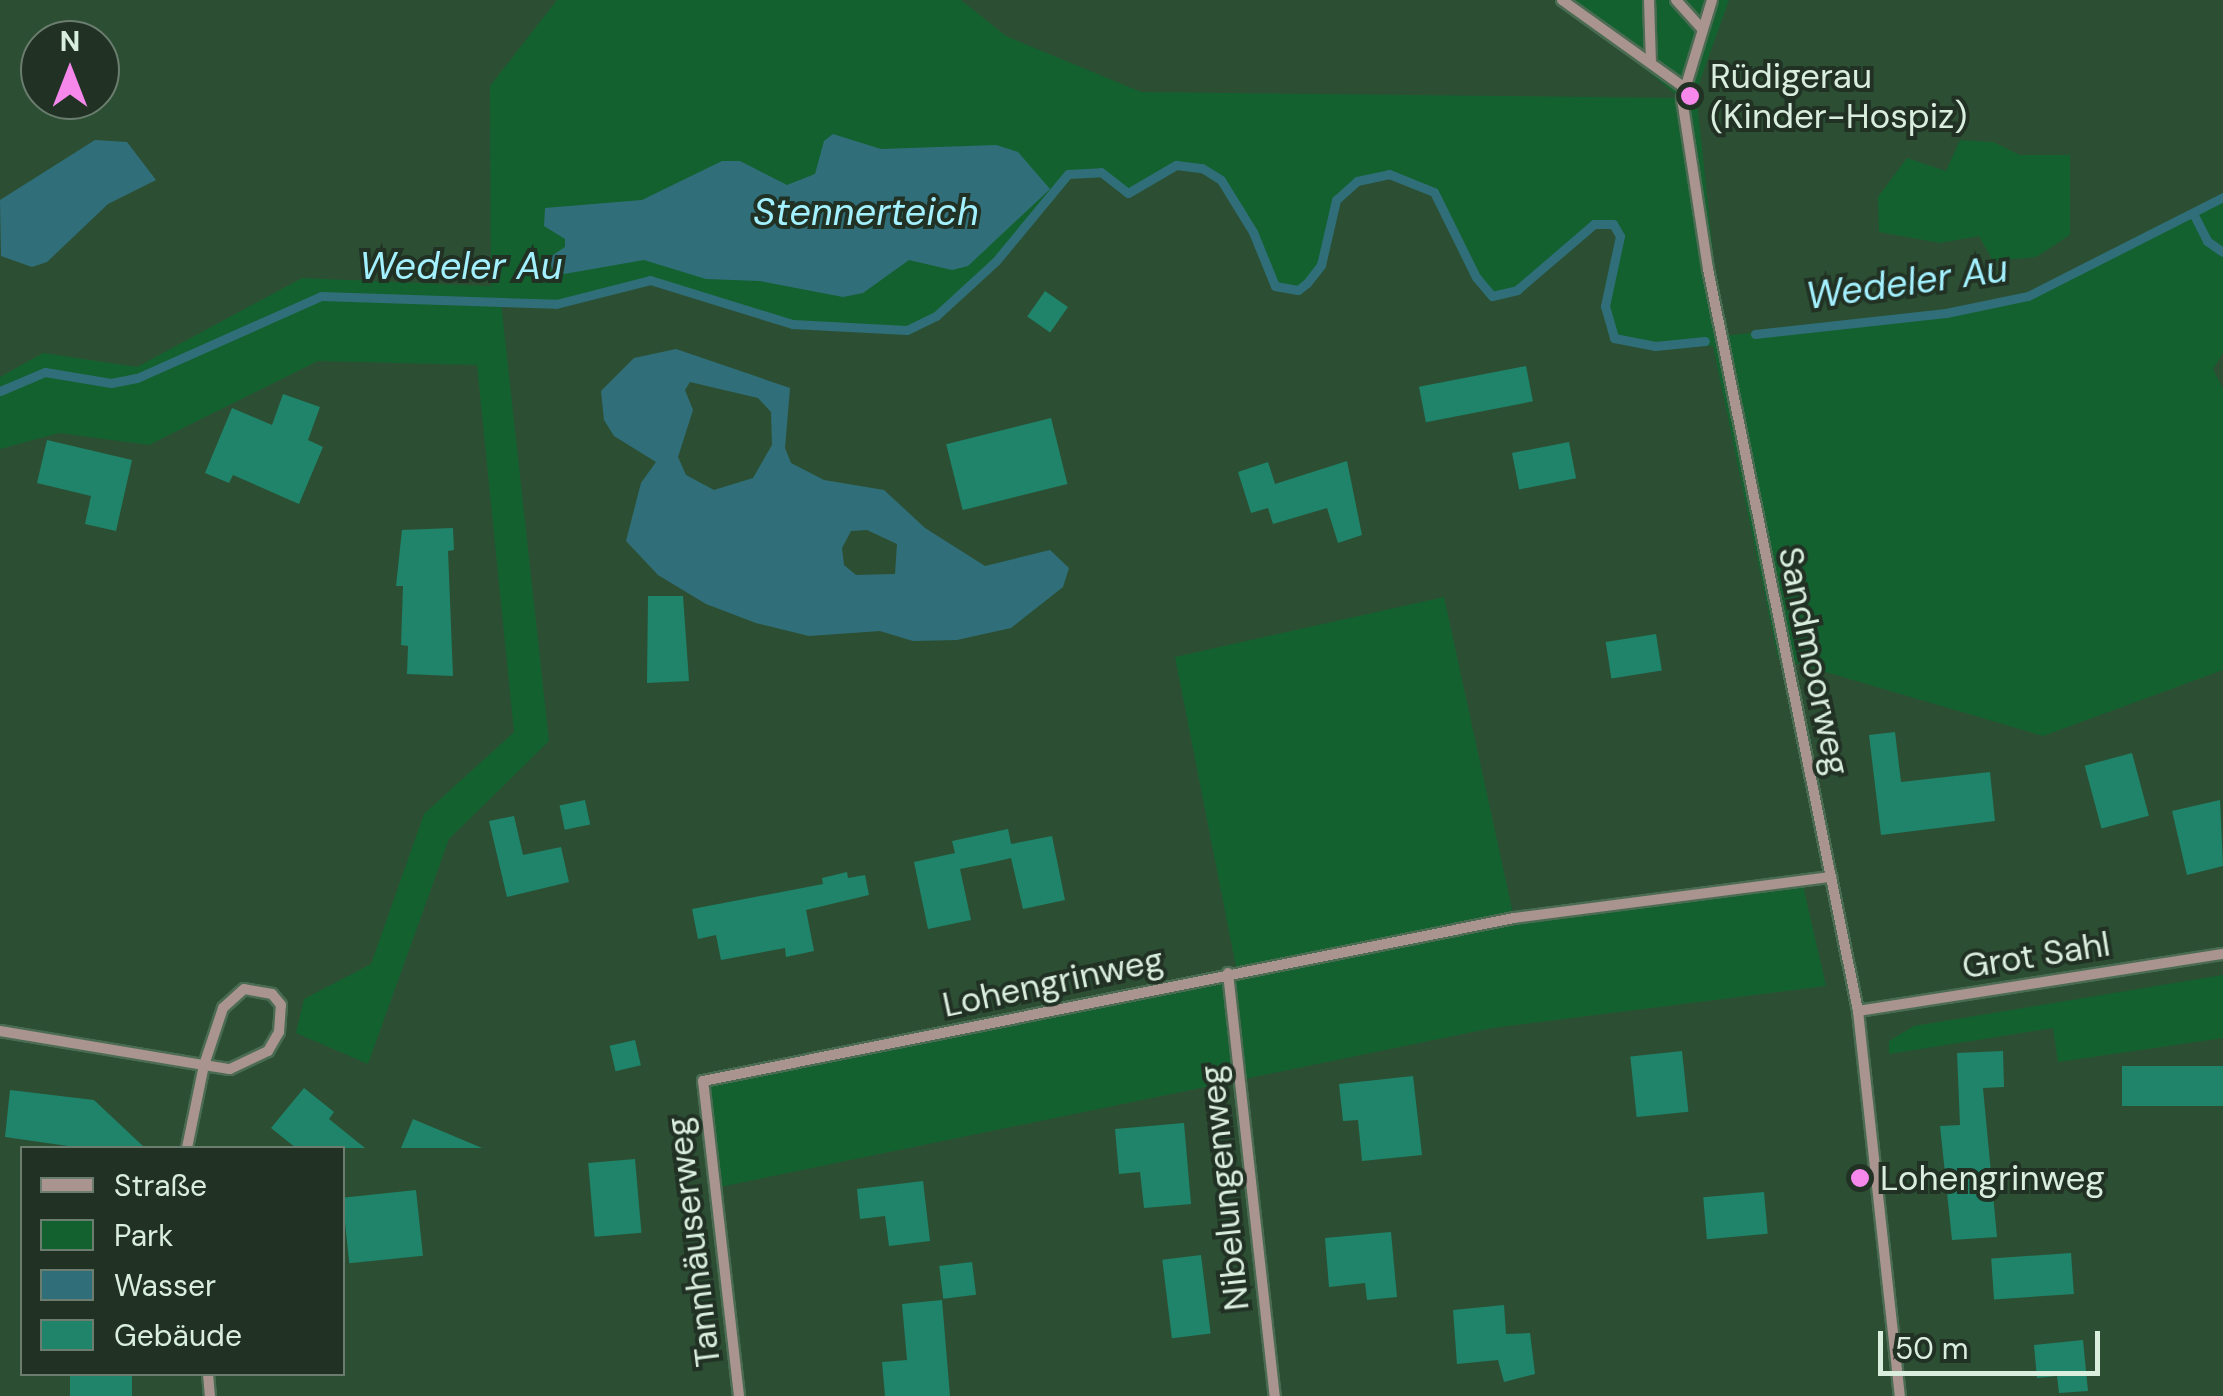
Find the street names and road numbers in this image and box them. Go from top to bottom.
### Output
street label: Sandmoorweg [1769,543,1859,779]
street label: Grot Sahl [1959,923,2113,987]
street label: Lohengrinweg [939,938,1167,1026]
street label: Nibelungenweg [1190,1063,1258,1313]
street label: Tannhäuserweg [657,1115,729,1369]

